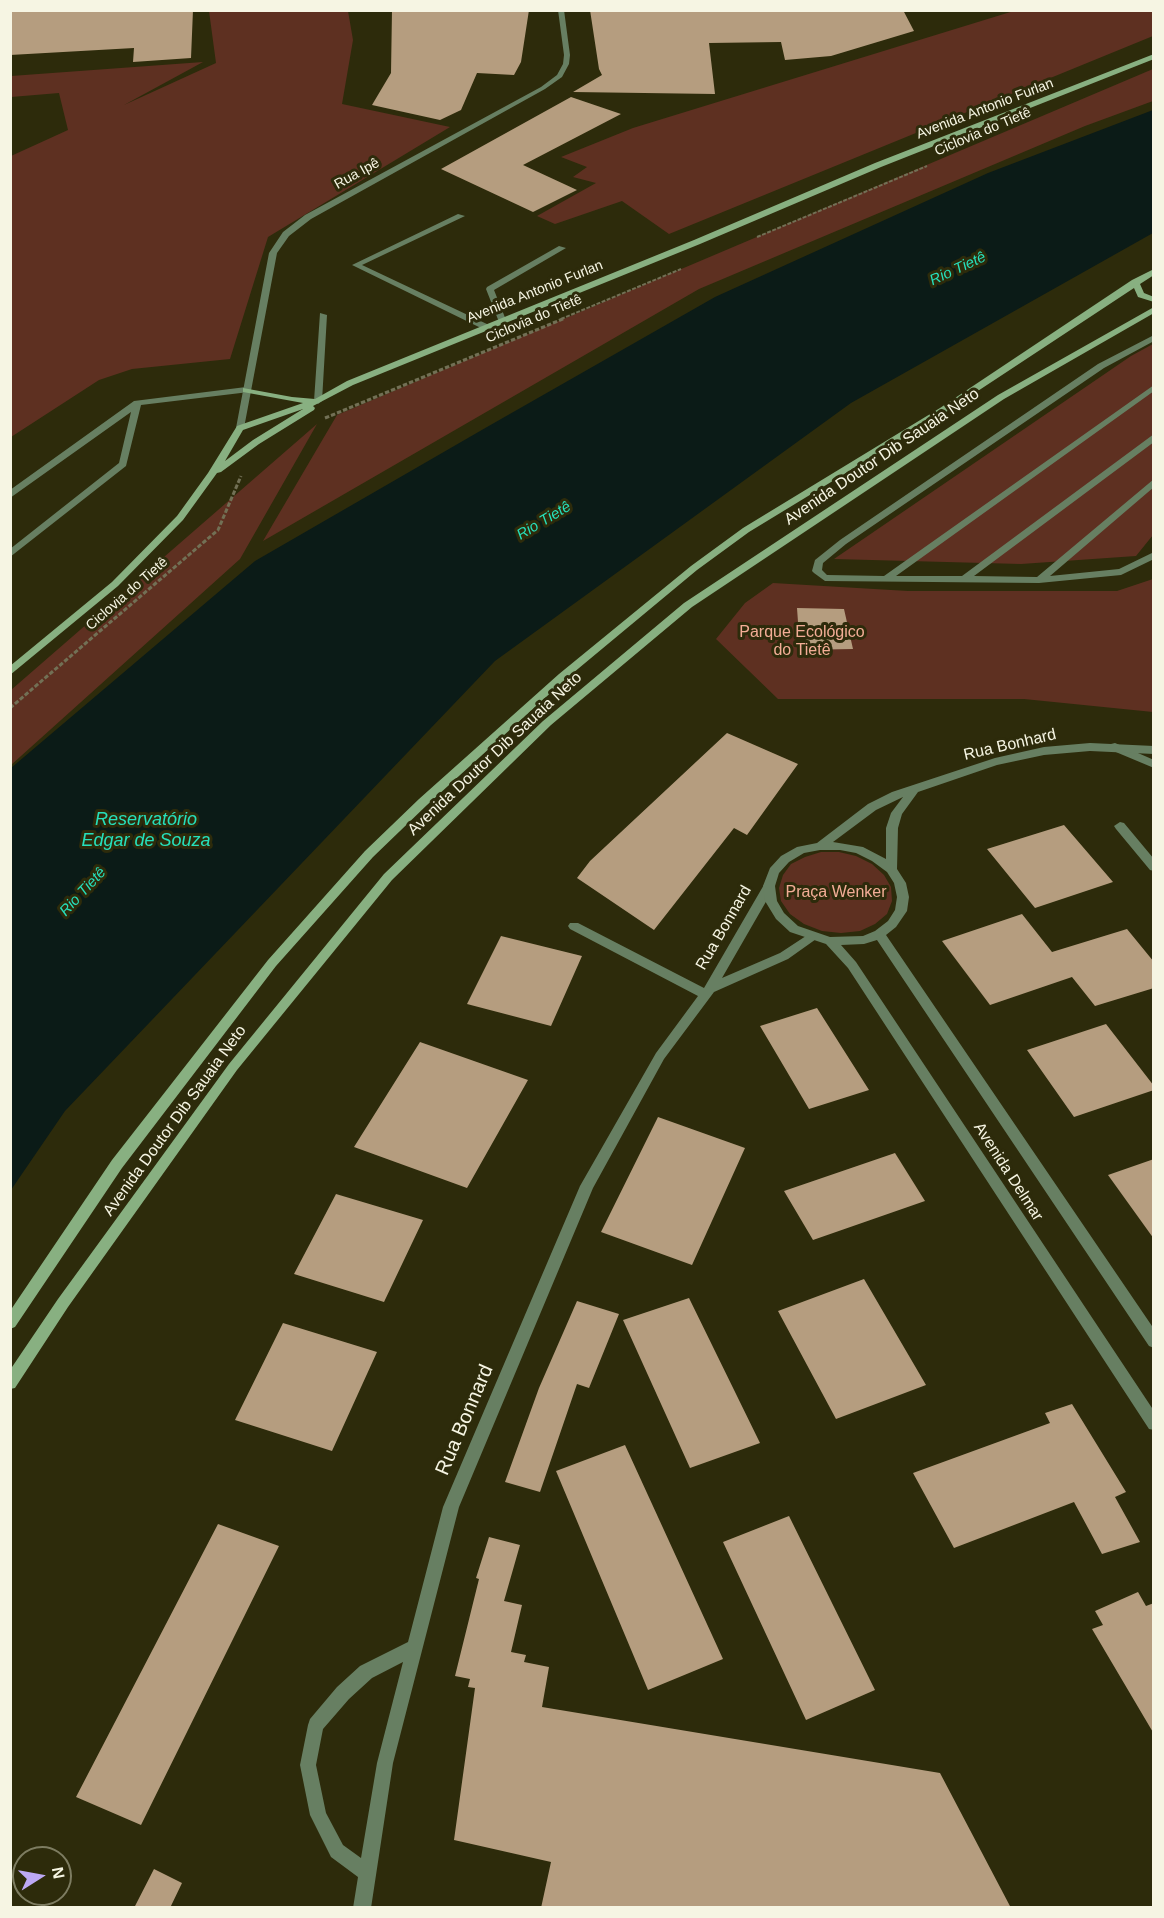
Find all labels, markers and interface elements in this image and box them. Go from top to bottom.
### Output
street label: Avenida Antonio Furlan [914,75,1056,143]
street label: Ciclovia do Tietê [932,104,1034,160]
street label: Rua Ipê [331,155,383,193]
water label: Rio Tietê [927,248,989,290]
street label: Avenida Antonio Furlan [465,257,605,327]
street label: Ciclovia do Tietê [483,291,585,347]
street label: Avenida Doutor Dib Sauaia Neto [781,384,983,530]
water label: Rio Tietê [514,498,574,544]
street label: Ciclovia do Tietê [83,554,171,634]
park label: Parque Ecológico do Tietê [739,623,865,661]
street label: Avenida Doutor Dib Sauaia Neto [404,668,586,840]
street label: Rua Bonhard [962,725,1058,765]
water label: Reservatório Edgar de Souza [81,809,211,852]
water label: Rio Tietê [56,864,110,920]
street label: Rua Bonnard [692,882,756,974]
park label: Praça Wenker [785,883,887,903]
street label: Avenida Doutor Dib Sauaia Neto [99,1022,251,1220]
street label: Avenida Delmar [969,1119,1047,1225]
street label: Rua Bonnard [431,1361,499,1479]
north arrow [12,1846,72,1906]
text: N [49,1866,68,1880]

